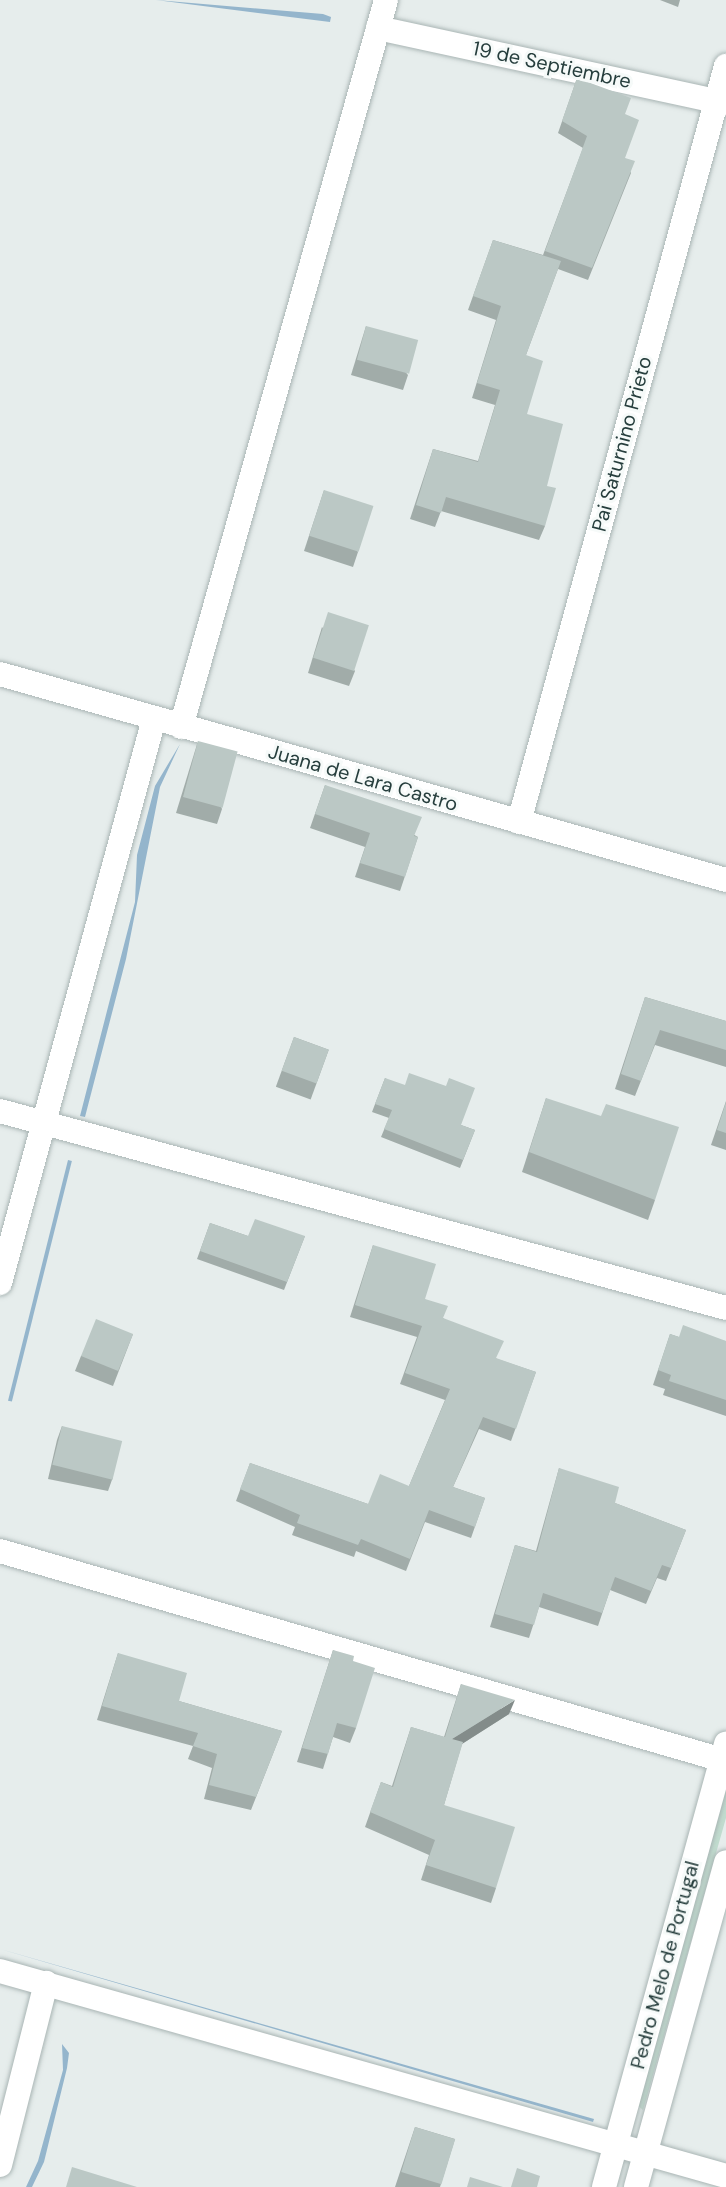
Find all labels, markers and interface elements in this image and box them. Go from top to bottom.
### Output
street label: 19 de Septiembre [471,37,633,93]
street label: Pai Saturnino Prieto [587,354,657,534]
street label: Juana de Lara Castro [266,739,460,817]
street label: Pedro Melo de Portugal [626,1858,704,2072]

